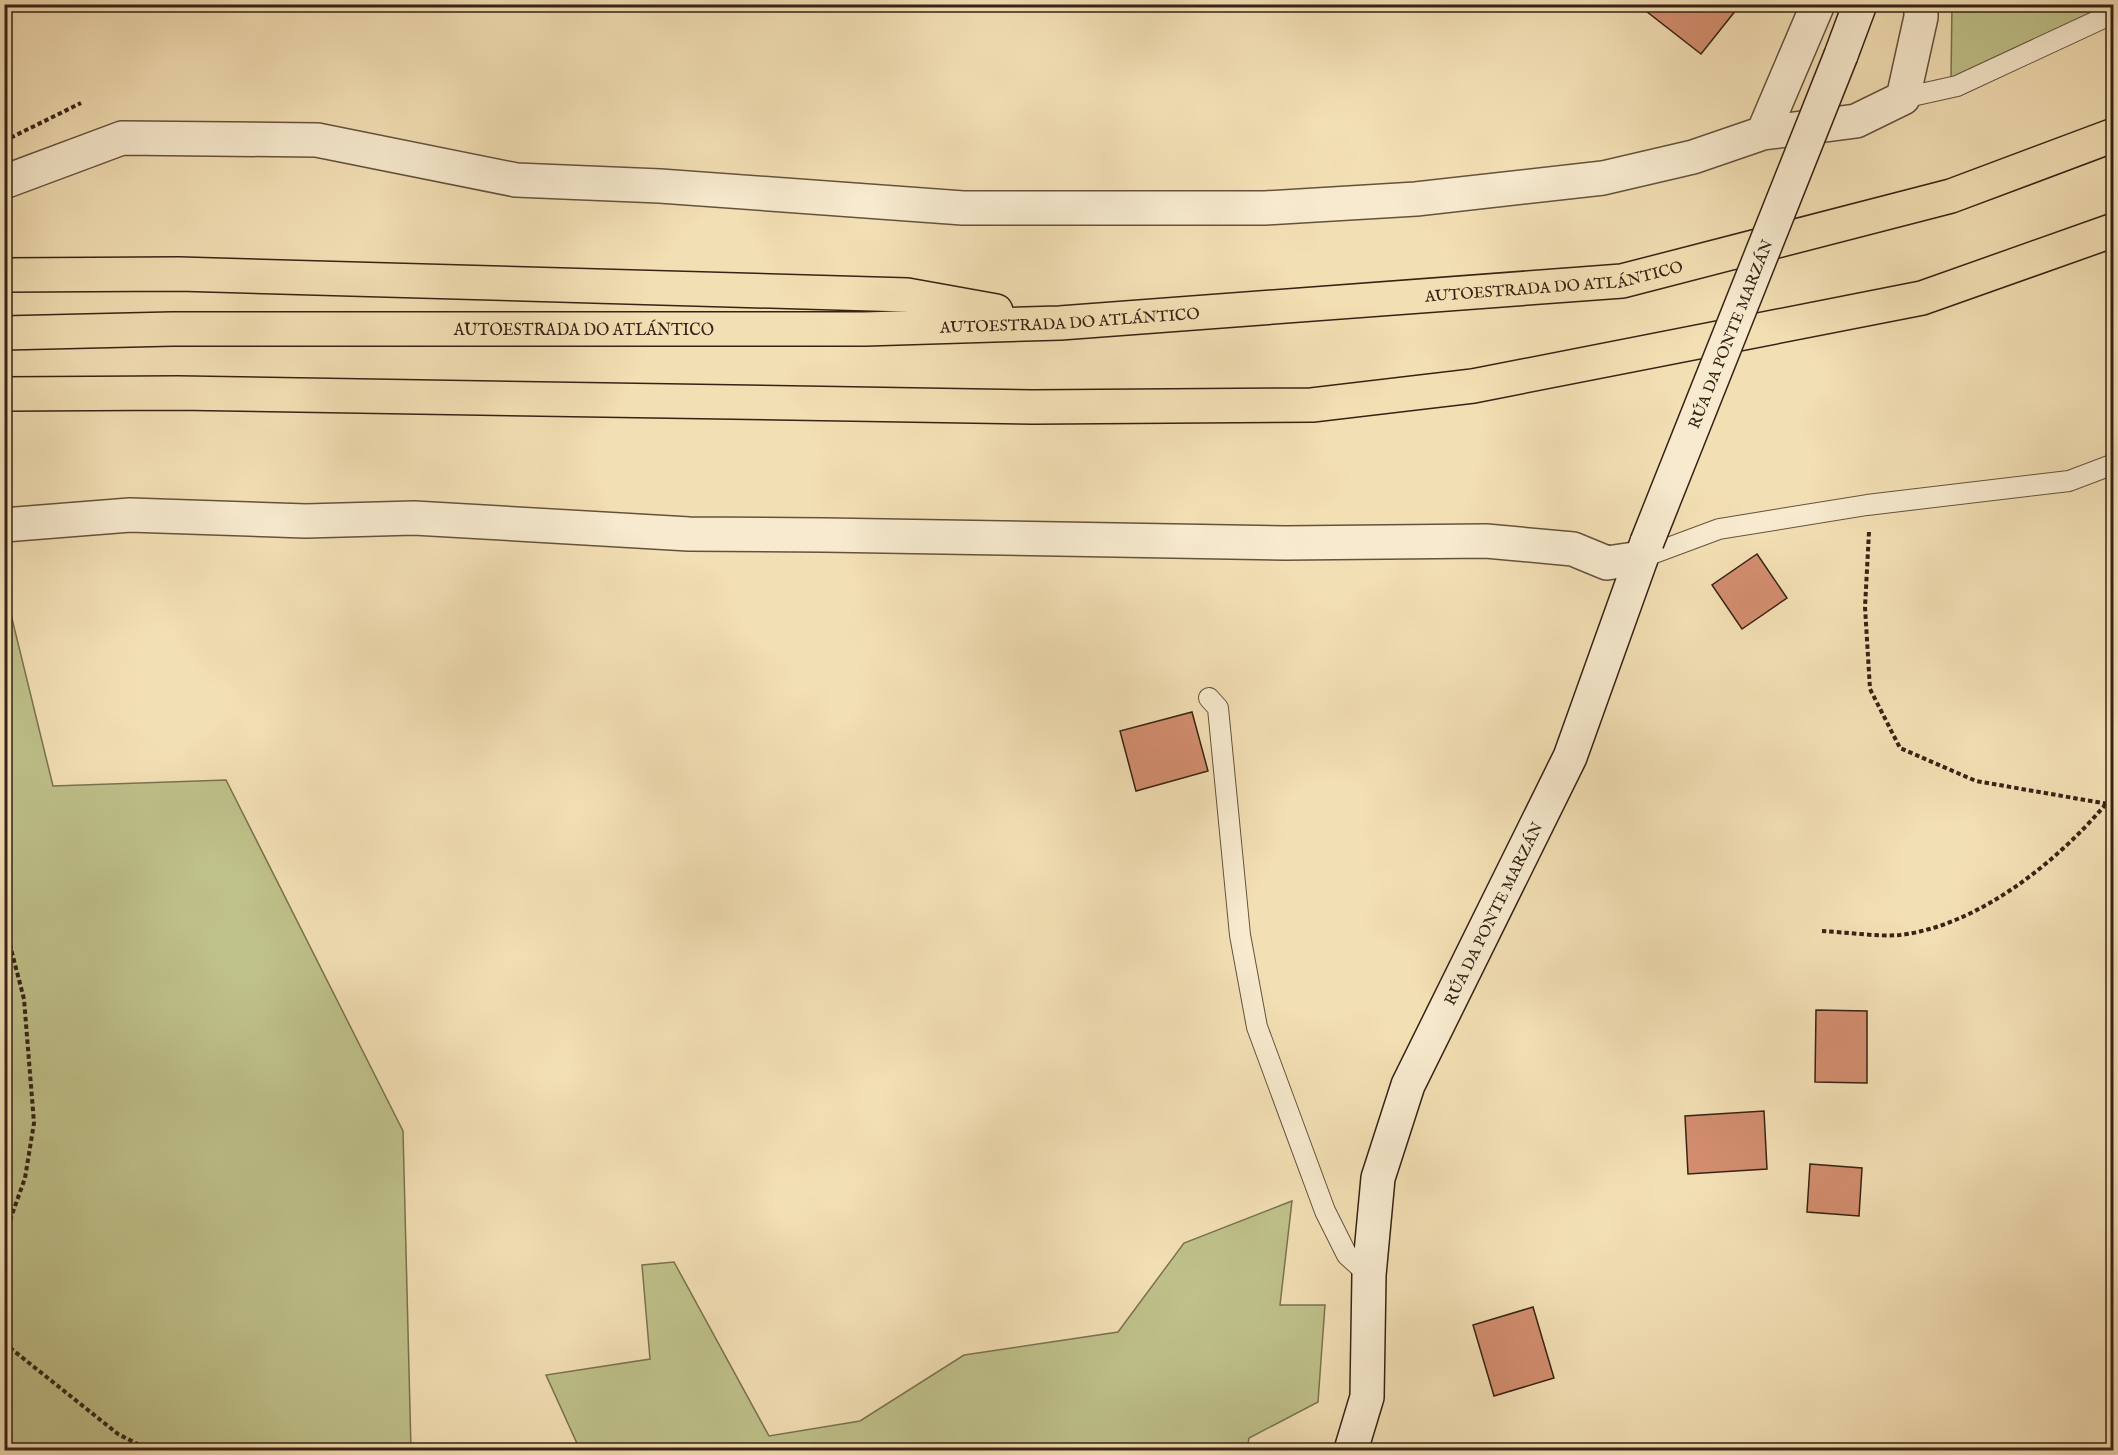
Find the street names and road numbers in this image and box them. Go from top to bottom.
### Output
street label: RÚA DA PONTE MARZÁN [1685,237,1778,432]
street label: AUTOESTRADA DO ATLÁNTICO [1423,258,1685,308]
street label: AUTOESTRADA DO ATLÁNTICO [939,305,1200,339]
street label: AUTOESTRADA DO ATLÁNTICO [453,319,714,341]
street label: RÚA DA PONTE MARZÁN [1441,819,1548,1009]

